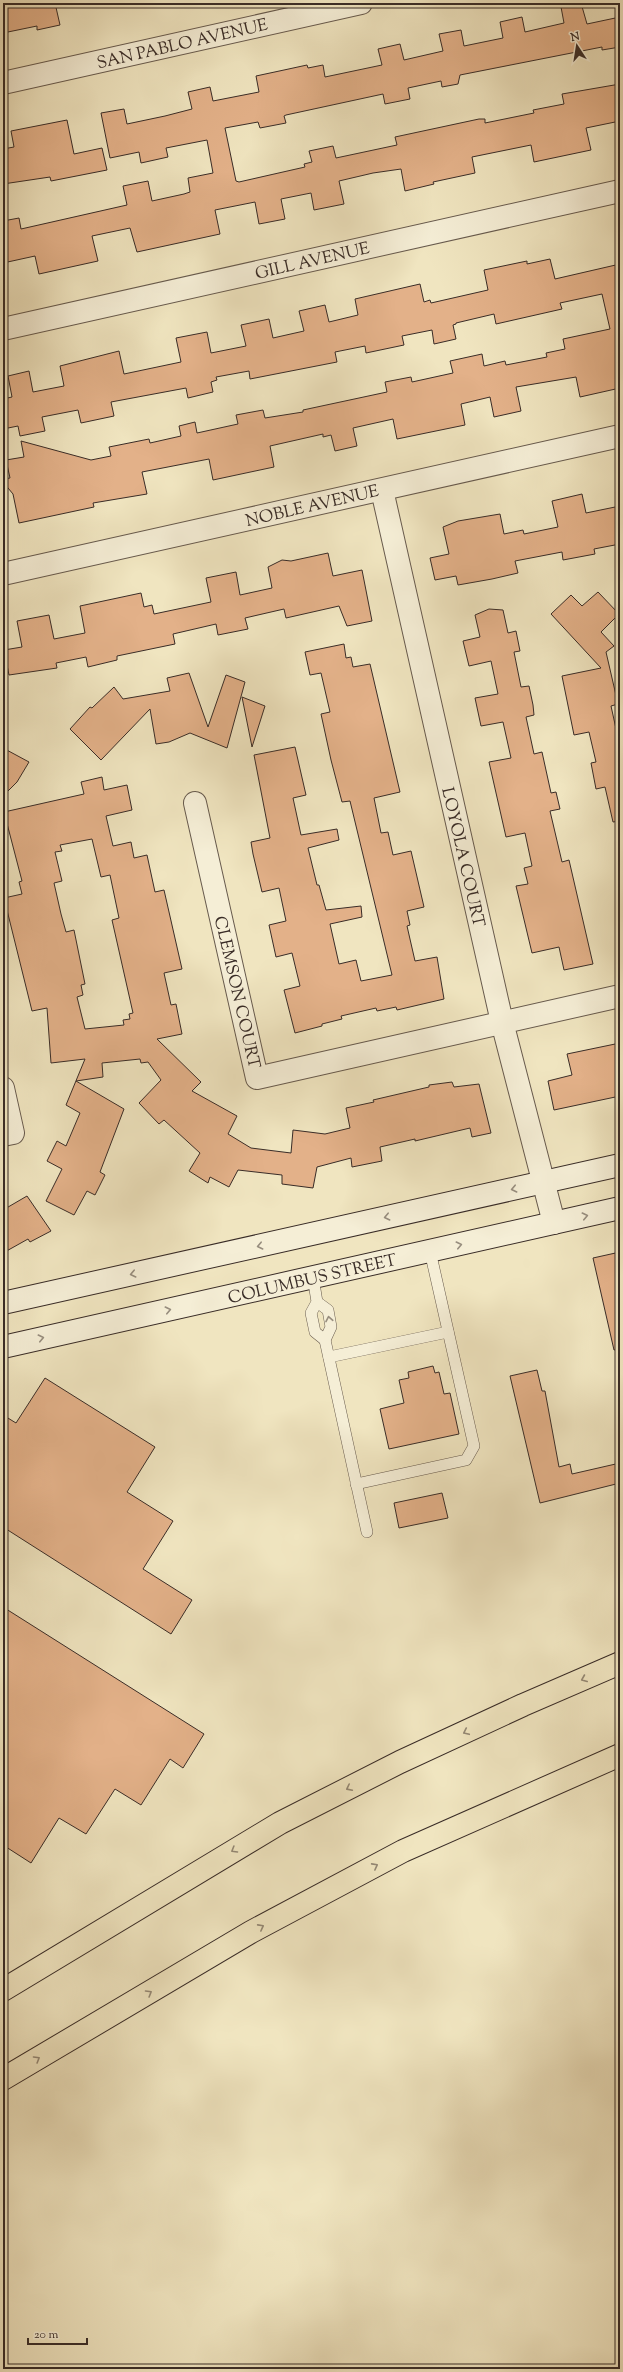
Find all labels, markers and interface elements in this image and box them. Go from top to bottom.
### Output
street label: SAN PABLO AVENUE [95,14,270,76]
north arrow [557,26,597,66]
text: N [568,28,581,46]
street label: GILL AVENUE [253,237,372,287]
street label: NOBLE AVENUE [243,480,381,534]
street label: LOYOLA COURT [434,785,490,930]
street label: CLEMSON COURT [207,914,265,1071]
one-way arrow [511,1184,517,1192]
one-way arrow [582,1212,589,1221]
one-way arrow [384,1213,390,1221]
one-way arrow [257,1241,263,1249]
one-way arrow [455,1241,462,1249]
street label: COLUMBUS STREET [226,1249,399,1311]
one-way arrow [130,1270,136,1278]
one-way arrow [164,1306,171,1315]
one-way arrow [326,1316,334,1322]
one-way arrow [38,1335,44,1343]
one-way arrow [581,1674,588,1682]
one-way arrow [462,1727,470,1735]
one-way arrow [345,1784,353,1791]
one-way arrow [231,1846,238,1853]
one-way arrow [371,1863,378,1870]
one-way arrow [257,1924,264,1932]
one-way arrow [145,1990,152,1997]
one-way arrow [33,2056,40,2063]
scale bar [28,2320,87,2346]
text: 20 m [34,2326,59,2344]

